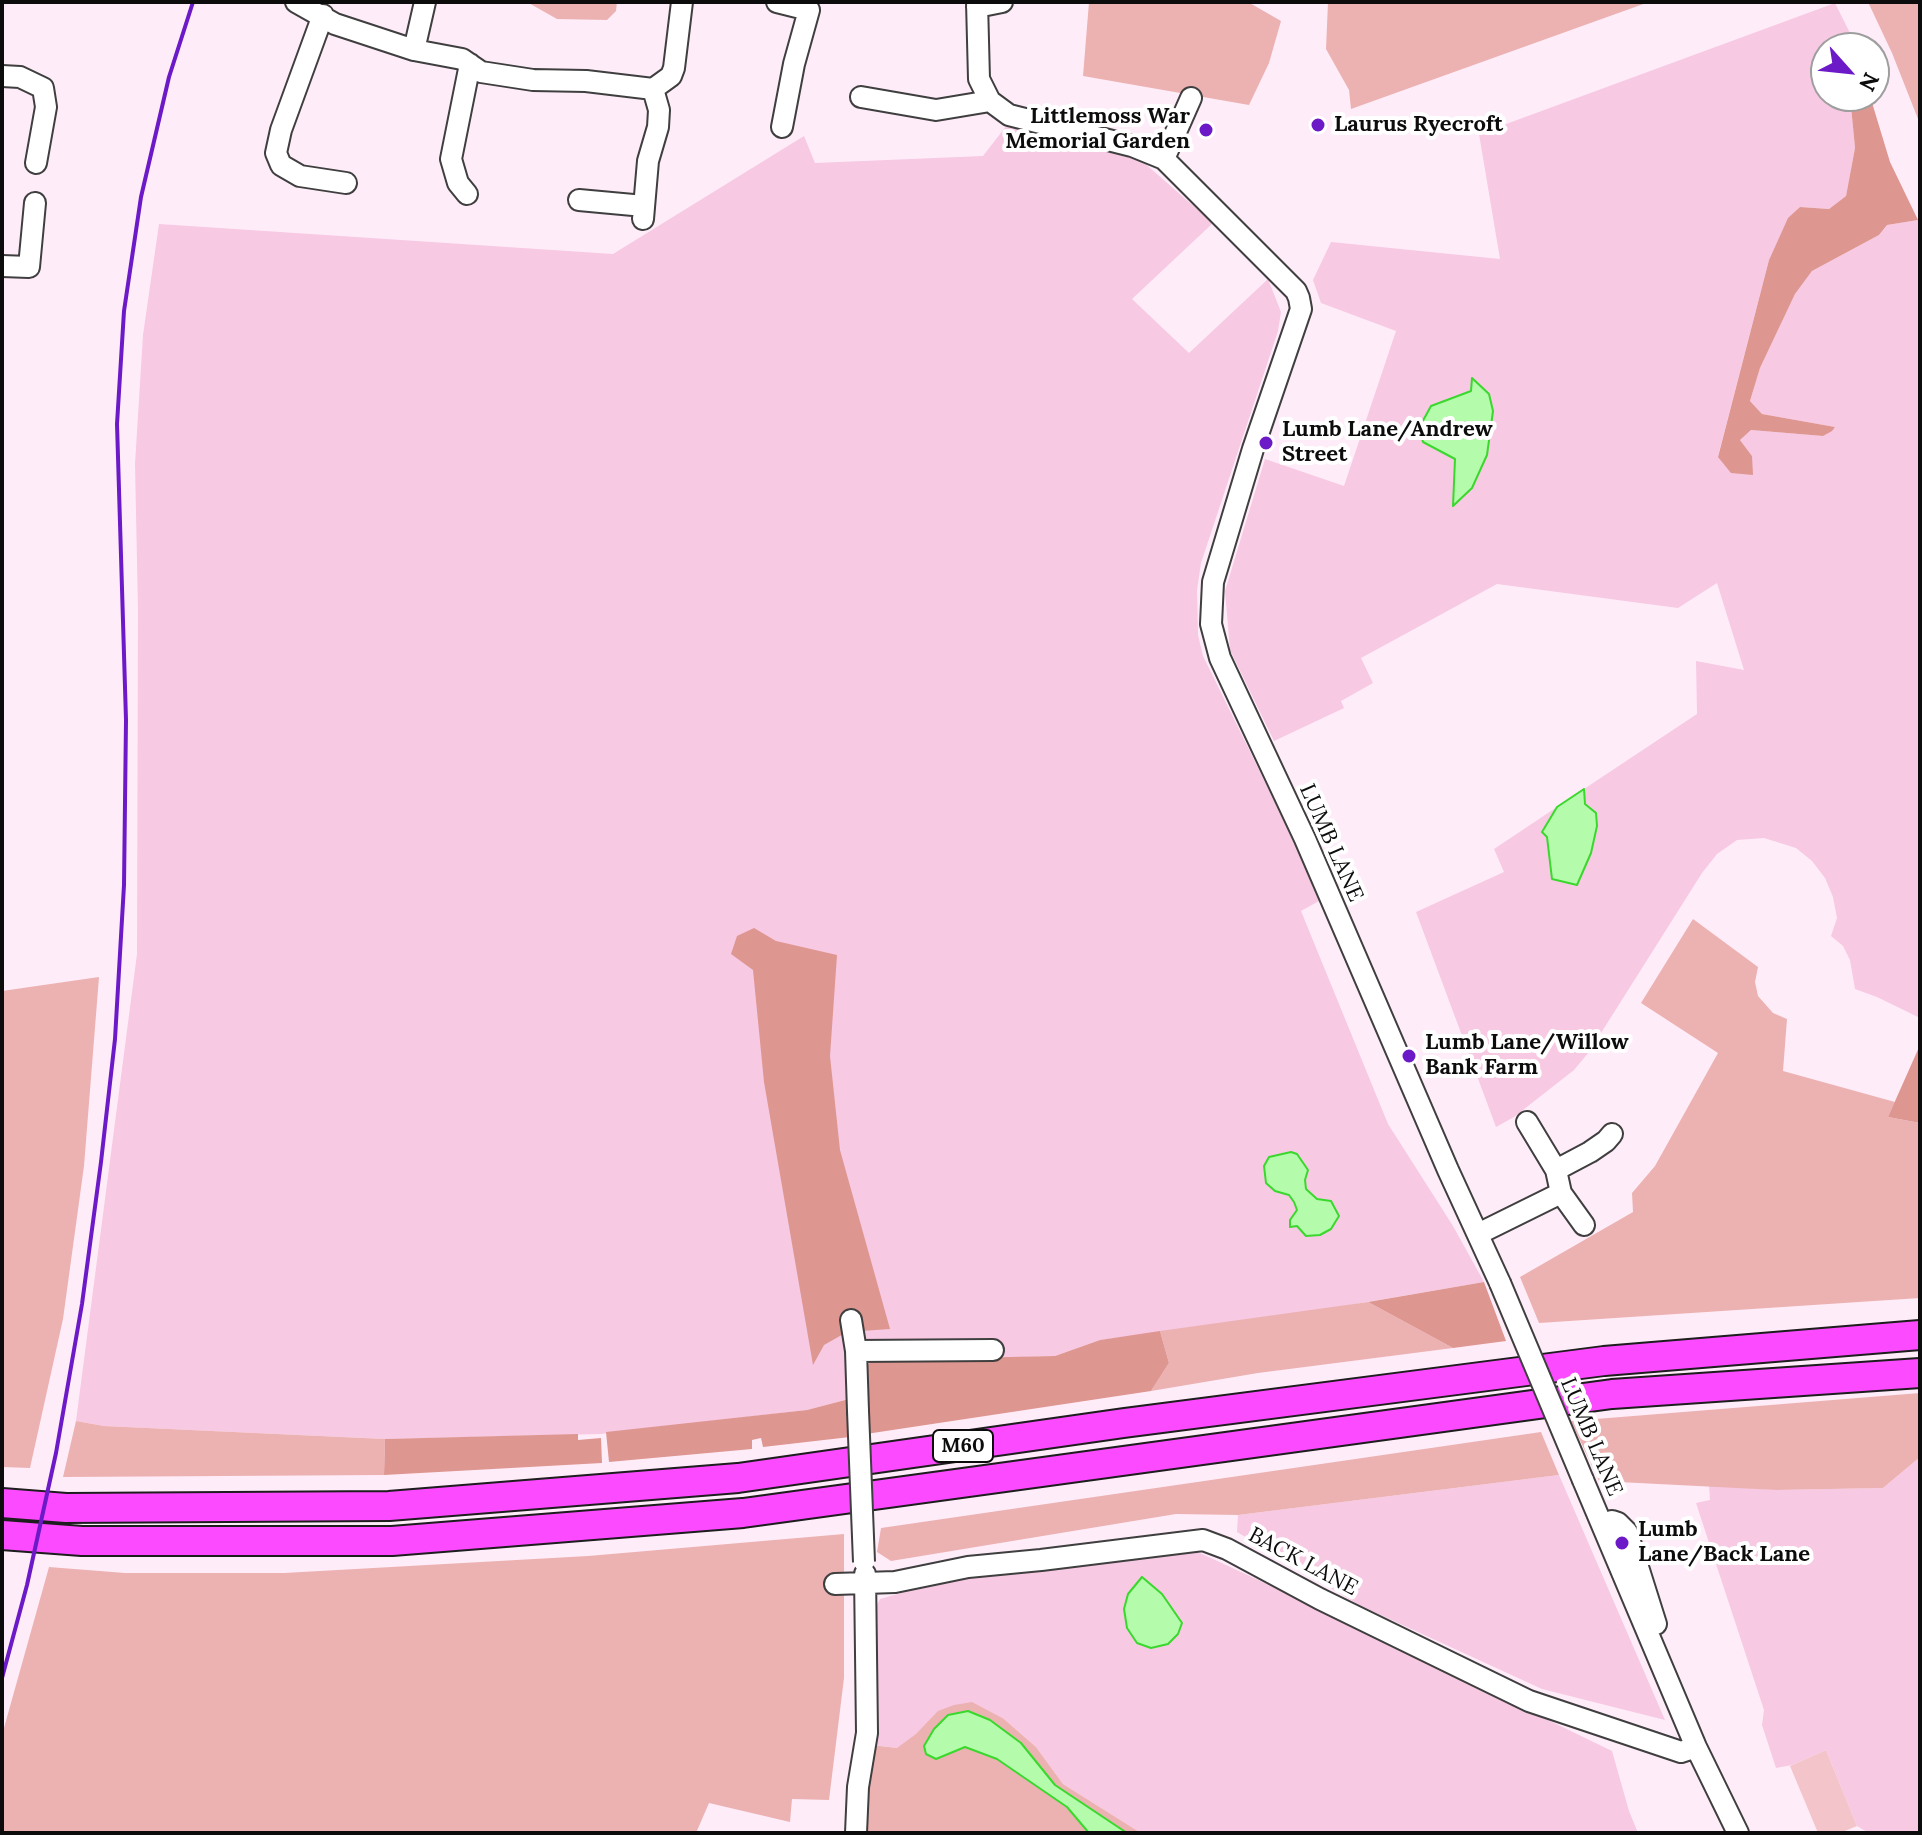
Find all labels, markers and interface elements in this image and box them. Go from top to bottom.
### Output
north arrow [1810,32,1890,112]
text: N [1853,68,1886,96]
place label: Littlemoss War Memorial Garden [1005,104,1190,156]
place label: Laurus Ryecroft [1334,112,1503,138]
marker: Laurus Ryecroft [1309,116,1327,134]
marker: Littlemoss War Memorial Garden [1197,121,1215,139]
place label: Lumb Lane/Andrew Street [1282,417,1493,468]
marker: Lumb Lane/Andrew Street [1257,434,1275,452]
street label: LUMB LANE [1293,780,1369,906]
place label: Lumb Lane/Willow Bank Farm [1425,1030,1629,1082]
marker: Lumb Lane/Willow Bank Farm [1400,1047,1418,1065]
street label: LUMB LANE [1554,1374,1628,1500]
road number: M60 [933,1430,993,1462]
place label: Lumb Lane/Back Lane [1638,1517,1810,1568]
street label: BACK LANE [1244,1522,1362,1602]
marker: Lumb Lane/Back Lane [1613,1534,1631,1552]

